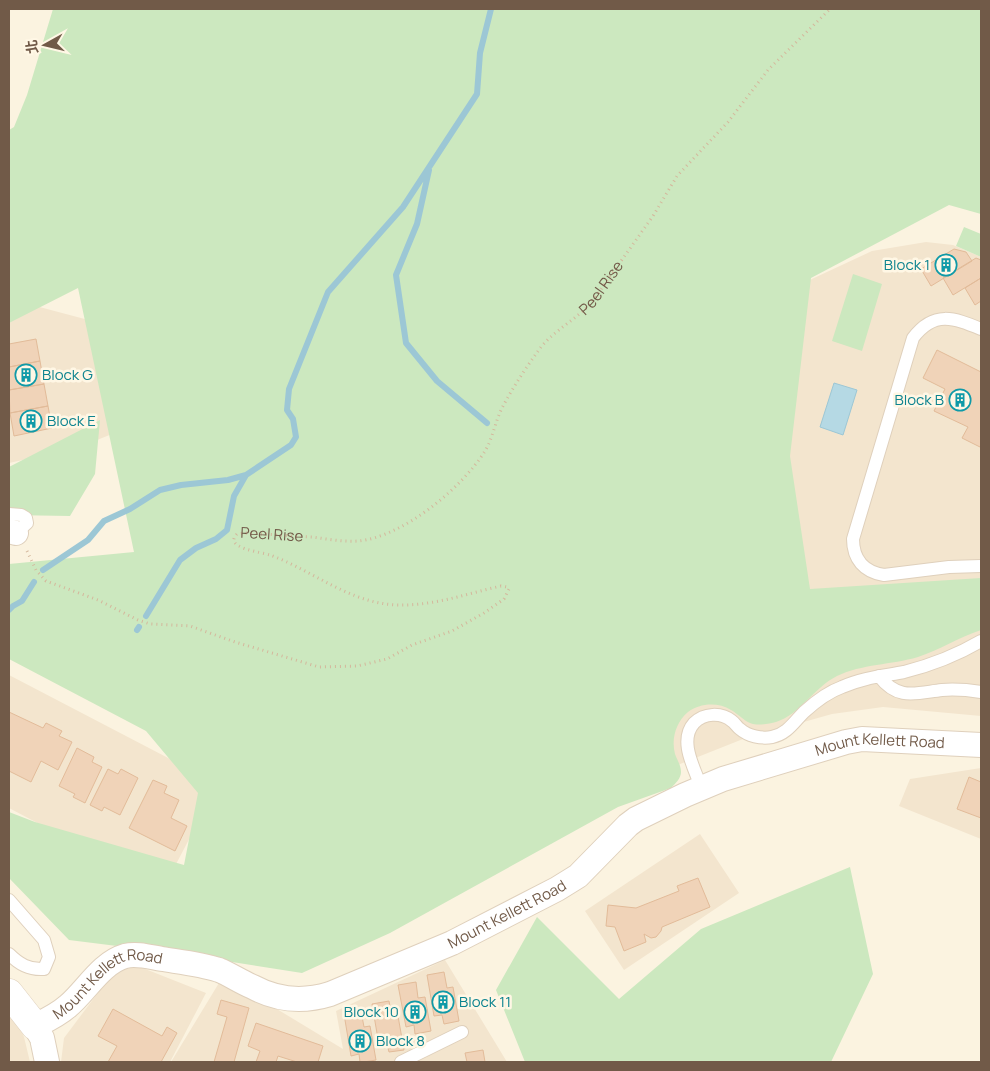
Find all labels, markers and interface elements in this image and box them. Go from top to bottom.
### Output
north arrow [20,20,70,70]
text: 北 [21,39,42,55]
building icon: Block 1 [934,253,958,277]
place label: Block 1 [884,254,930,275]
street label: Peel Rise [574,256,628,320]
building icon: Block G [14,363,38,387]
place label: Block G [42,364,93,385]
building icon: Block B [948,388,972,412]
place label: Block B [894,389,944,410]
building icon: Block E [19,409,43,433]
place label: Block E [47,410,96,431]
street label: Peel Rise [240,522,304,547]
street label: Mount Kellett Road [812,728,945,761]
street label: Mount Kellett Road [444,875,570,953]
street label: Mount Kellett Road [48,944,164,1024]
building icon: Block 11 [431,990,455,1014]
place label: Block 11 [459,991,511,1012]
building icon: Block 10 [403,1000,427,1024]
place label: Block 10 [344,1001,399,1022]
building icon: Block 8 [348,1029,372,1053]
place label: Block 8 [376,1030,425,1051]

